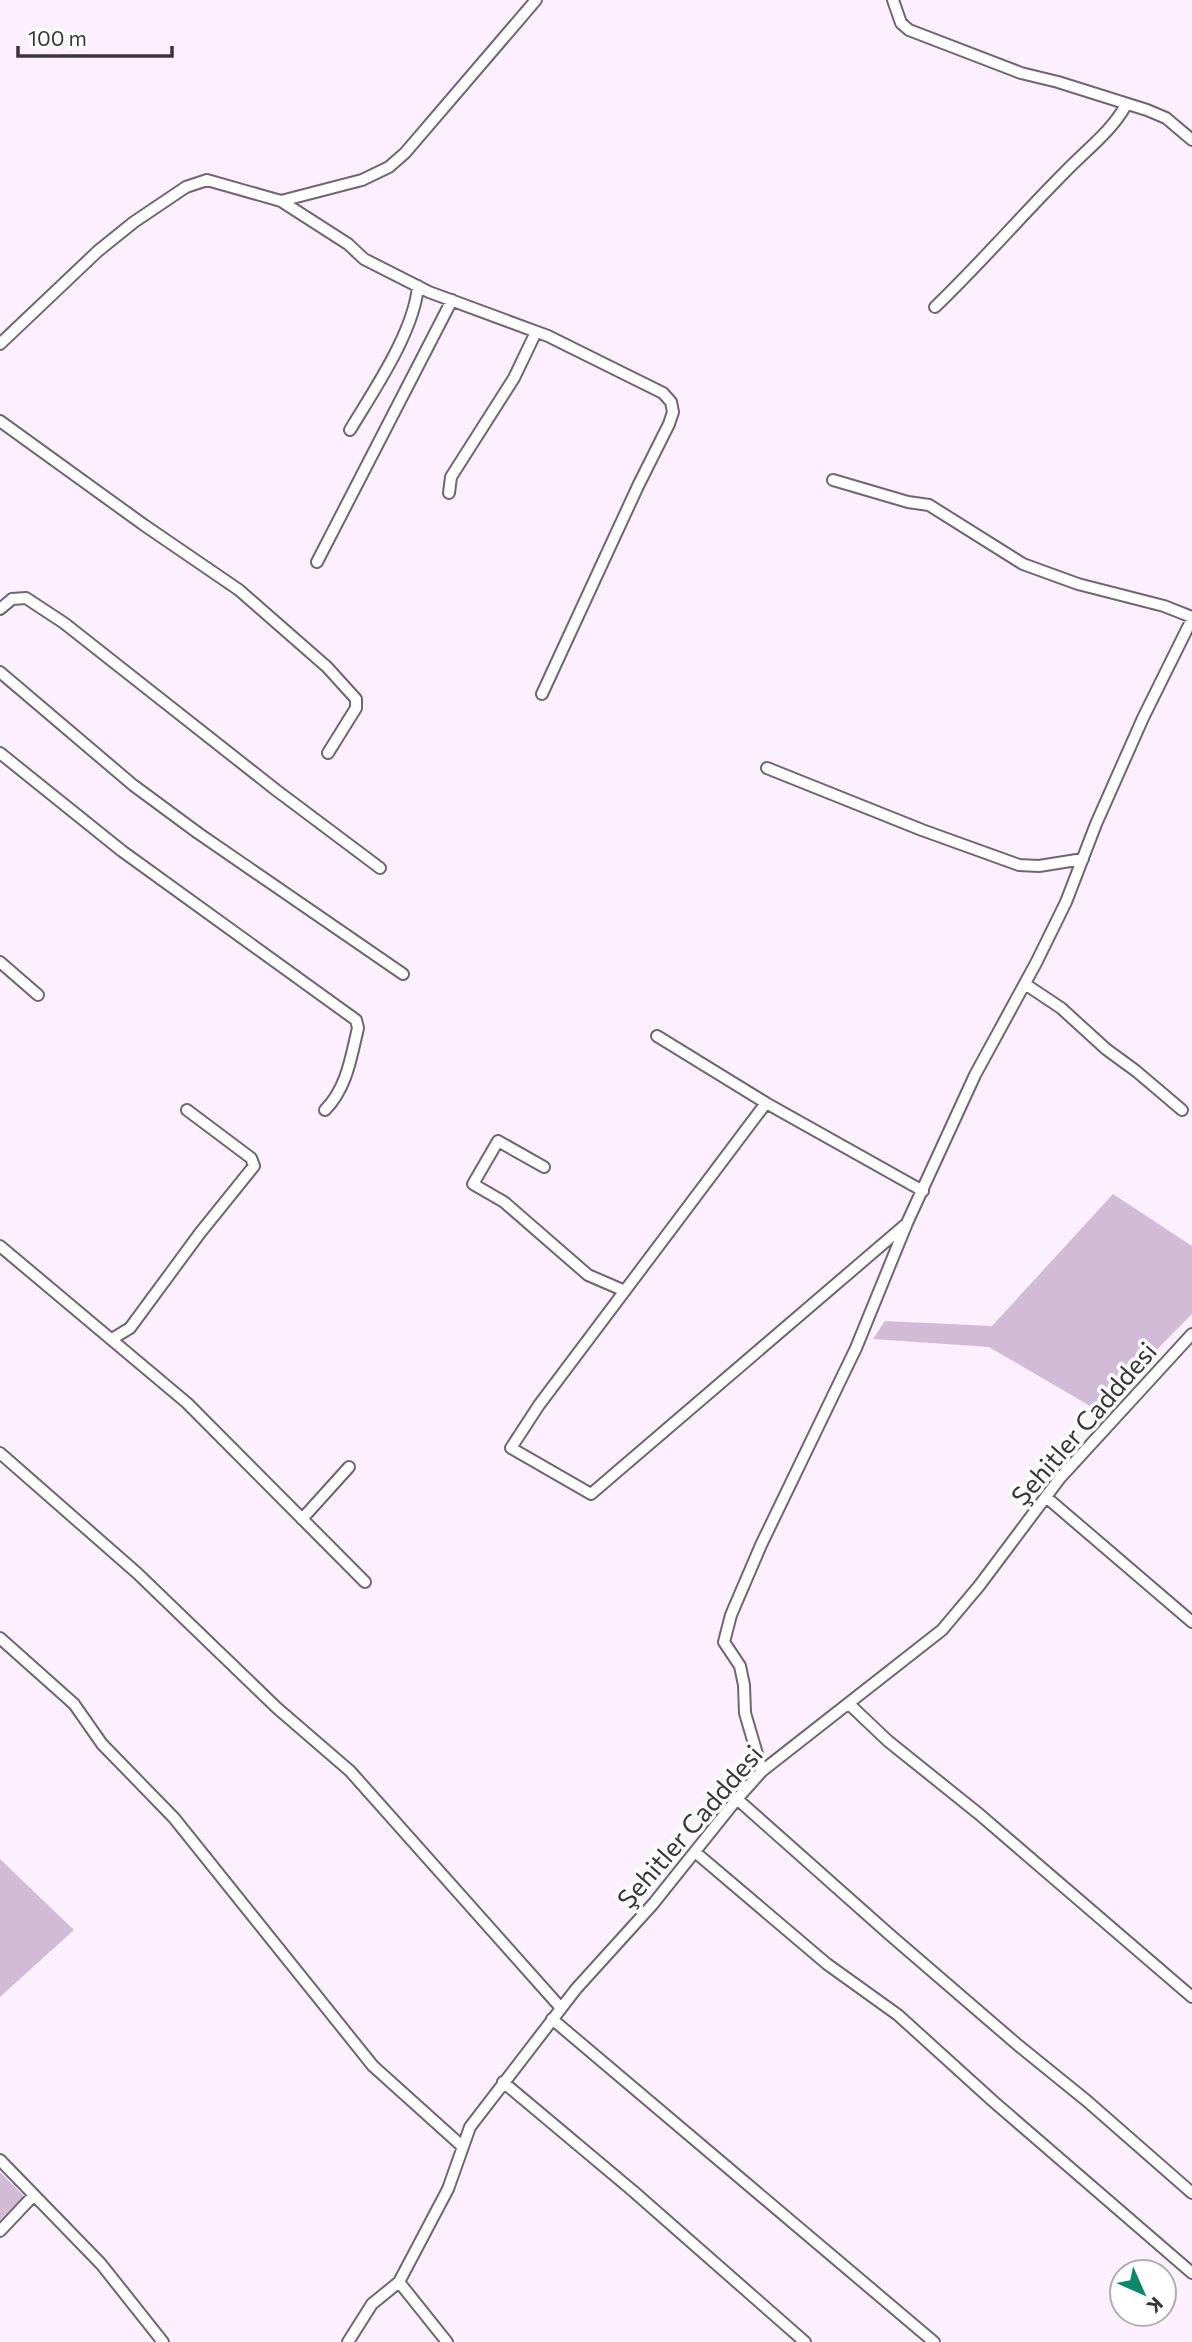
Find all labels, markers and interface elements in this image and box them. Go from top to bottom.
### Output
scale bar [18,14,172,58]
text: 100 m [28,25,87,50]
street label: Şehitler Cadddesi [1004,1335,1162,1511]
street label: Şehitler Cadddesi [610,1738,768,1914]
north arrow [1108,2258,1178,2328]
text: K [1143,2293,1168,2318]

